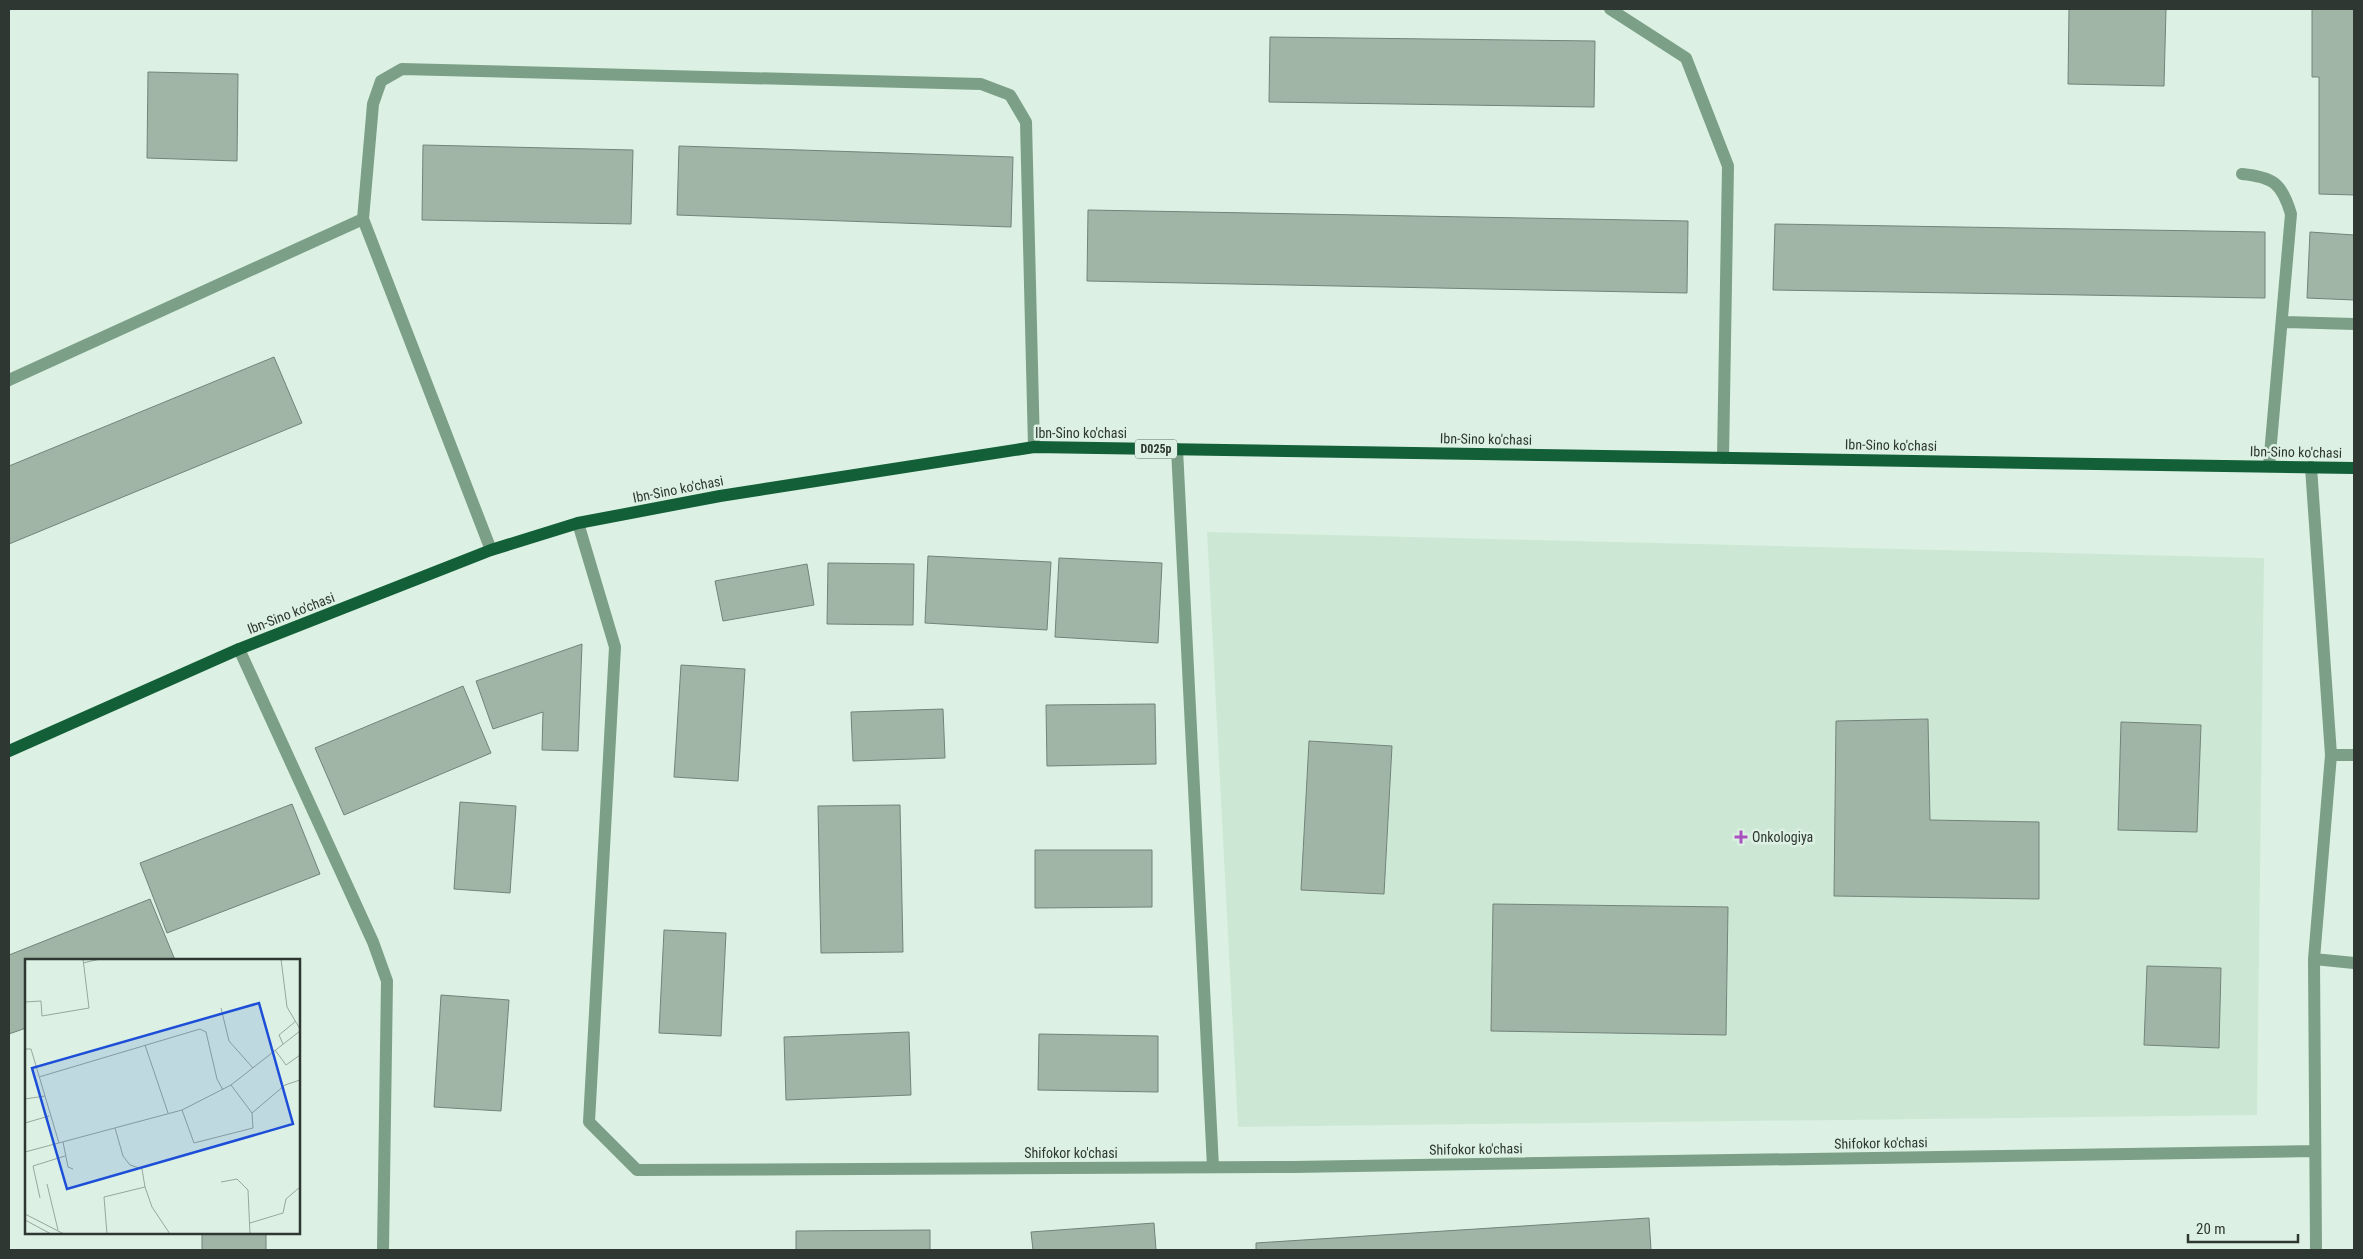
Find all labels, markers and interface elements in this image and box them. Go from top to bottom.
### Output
street label: Ibn-Sino ko'chasi [1035,425,1127,441]
street label: Ibn-Sino ko'chasi [1440,430,1532,448]
street label: Ibn-Sino ko'chasi [1845,436,1937,454]
road number: D025p [1135,439,1177,458]
street label: Ibn-Sino ko'chasi [2250,443,2342,461]
street label: Ibn-Sino ko'chasi [631,472,725,506]
street label: Ibn-Sino ko'chasi [245,589,337,637]
place label: Onkologiya [1752,829,1813,845]
marker: Onkologiya [1734,830,1748,844]
inset map [25,959,300,1234]
street label: Shifokor ko'chasi [1834,1134,1928,1152]
street label: Shifokor ko'chasi [1429,1140,1523,1158]
street label: Shifokor ko'chasi [1024,1145,1118,1161]
scale bar [2188,1212,2298,1244]
text: 20 m [2196,1220,2226,1238]

